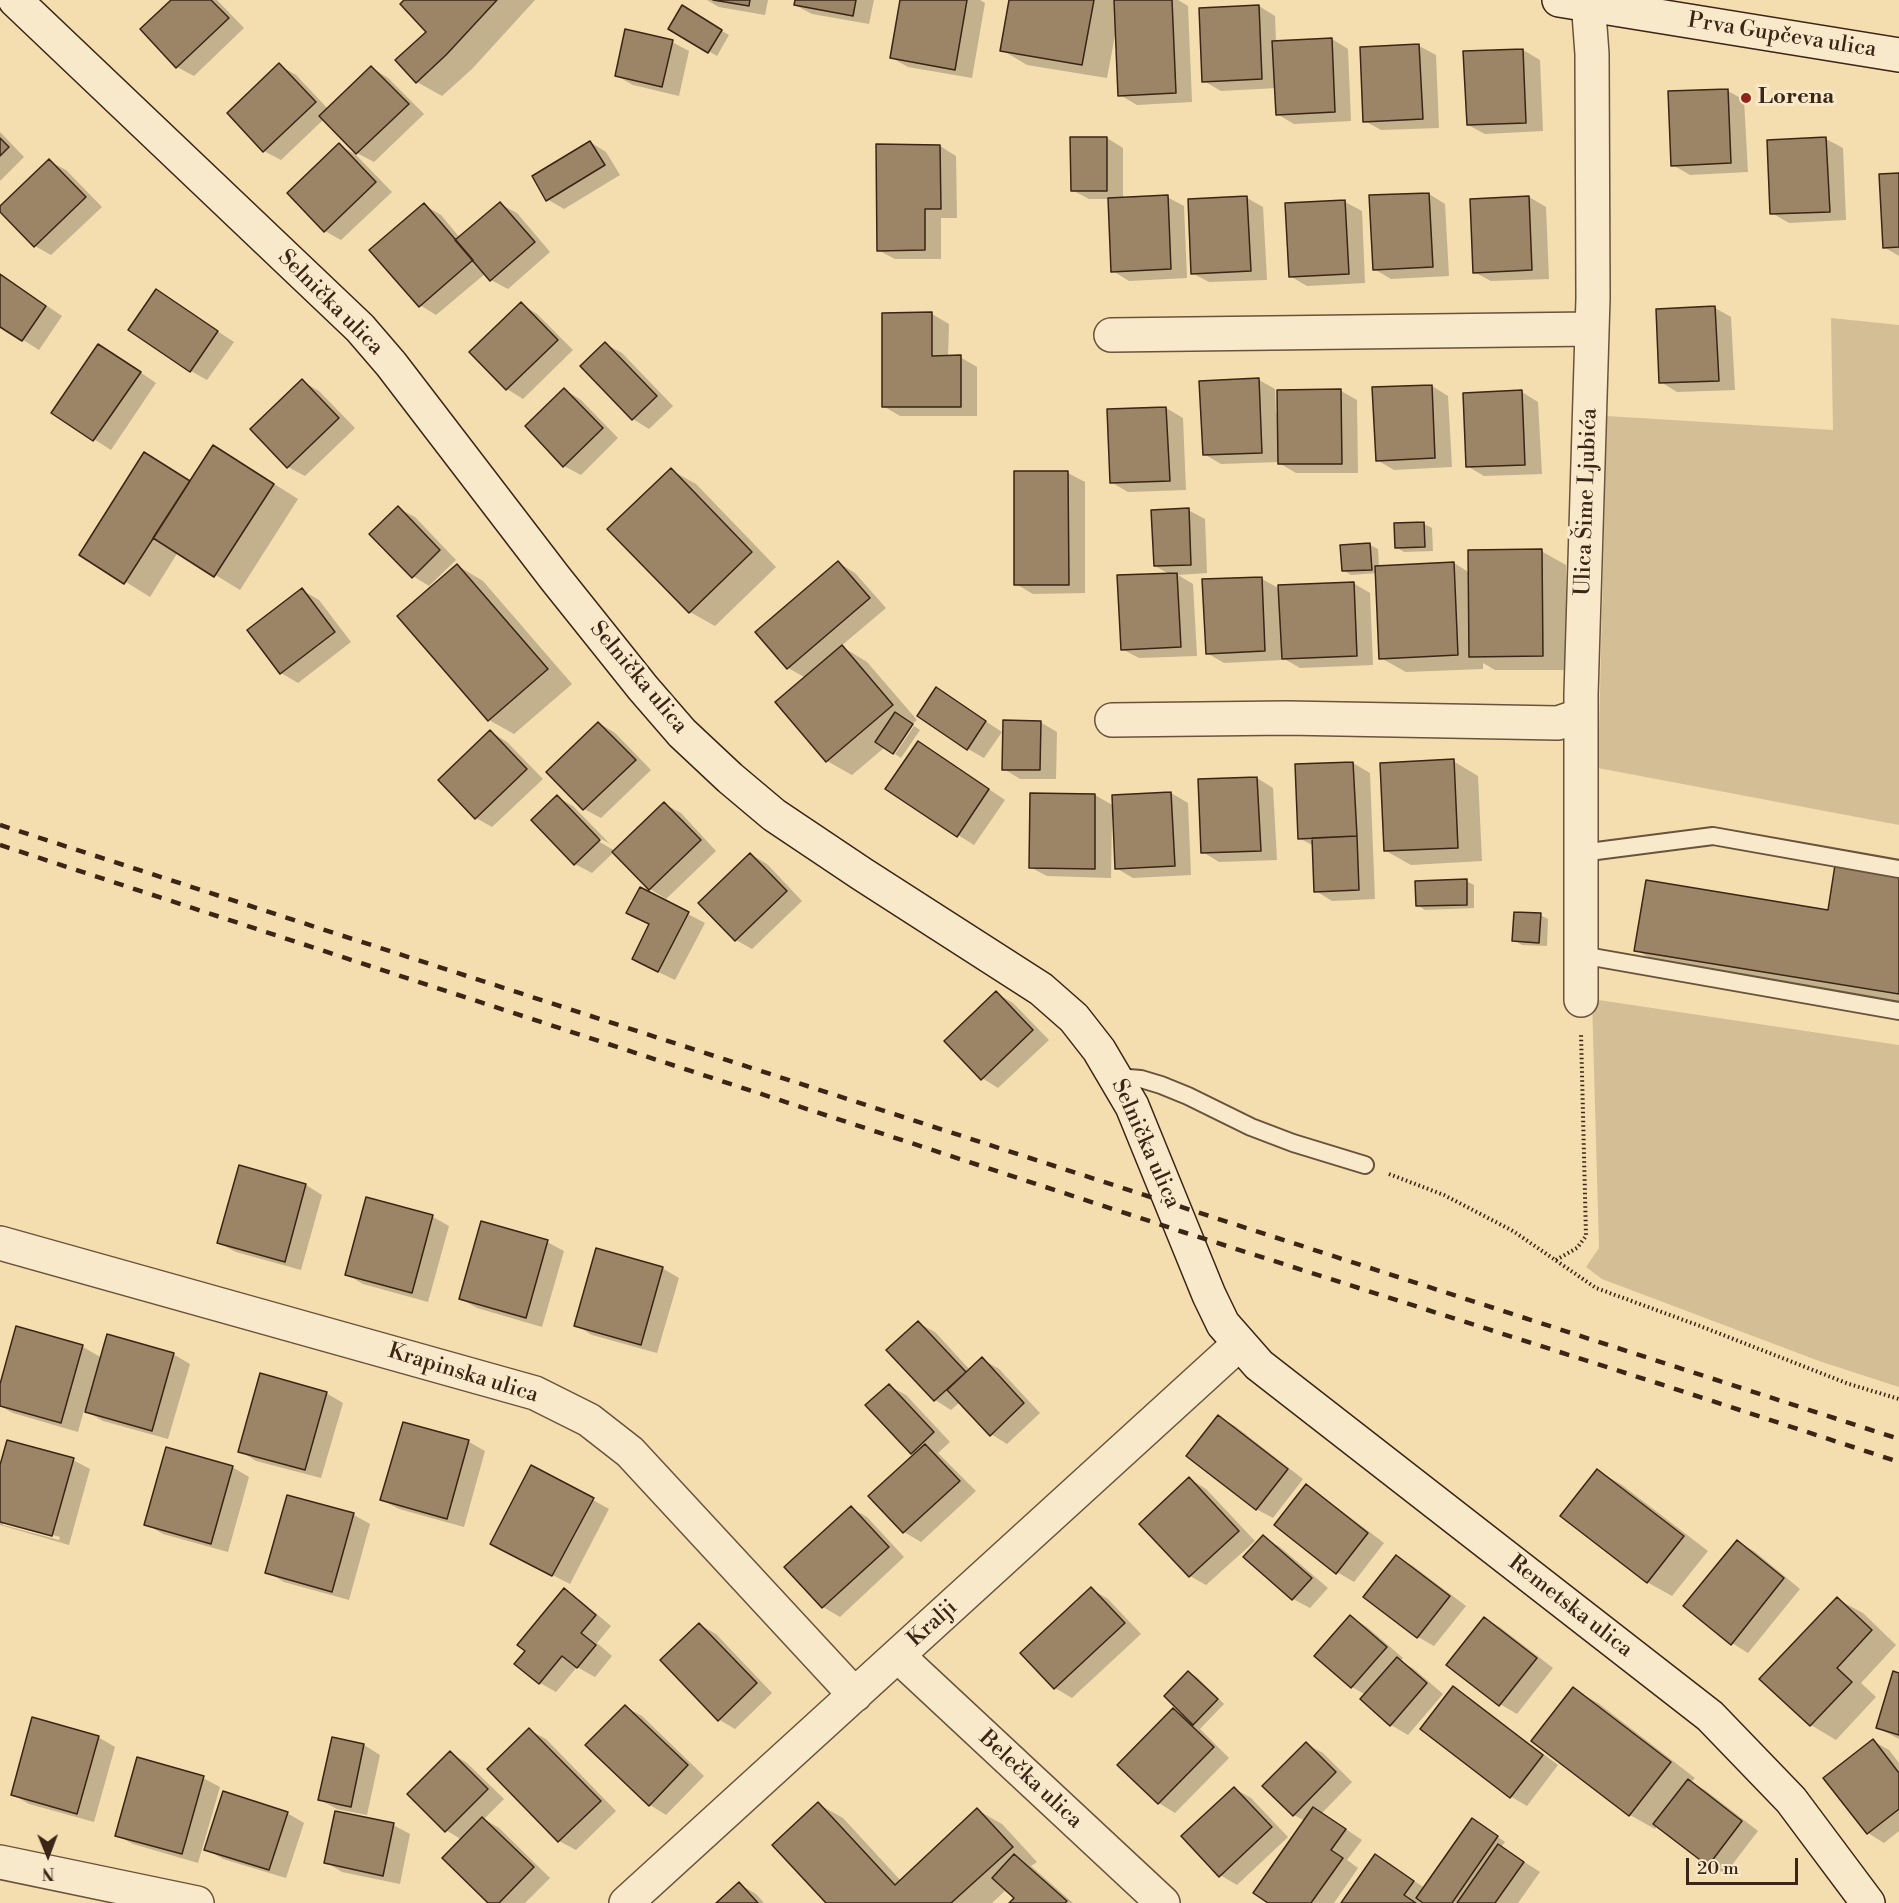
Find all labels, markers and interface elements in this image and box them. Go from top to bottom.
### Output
street label: Prva Gupčeva ulica [1686,8,1878,64]
place label: Lorena [1758,85,1834,111]
marker: Lorena [1739,91,1753,105]
street label: Selnička ulica [272,245,388,361]
street label: Ulica Šime Ljubića [1571,408,1603,596]
street label: Selnička ulica [583,617,693,739]
street label: Selnička ulica [1105,1076,1185,1212]
street label: Krapinska ulica [385,1339,541,1409]
street label: Remetska ulica [1503,1550,1637,1664]
street label: Kralji [903,1595,963,1653]
street label: Belečka ulica [973,1725,1087,1835]
north arrow [18,1825,78,1885]
scale bar [1689,1846,1802,1884]
text: 20 m [1697,1857,1739,1880]
text: N [42,1863,55,1883]

